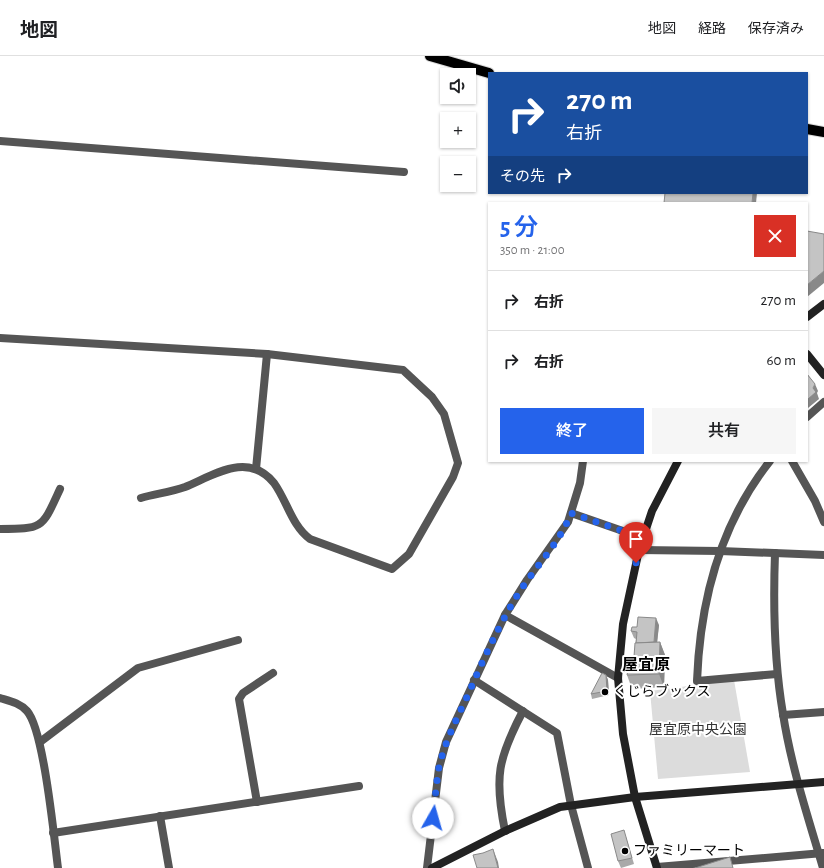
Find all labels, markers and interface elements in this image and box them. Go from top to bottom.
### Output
text: 地図 [20,21,58,40]
text: 地図 [648,22,676,36]
text: 経路 [698,22,726,36]
text: 保存済み [748,22,804,36]
map controls [440,68,476,192]
button: sound [440,68,476,104]
text: 270 m [566,87,633,115]
icon: right [500,88,552,140]
button: + [440,112,476,148]
text: 右折 [566,125,602,143]
button: − [440,156,476,192]
icon: right [553,164,575,186]
text: その先 [500,169,545,184]
button: close [754,215,796,257]
text: 5 分 [500,216,538,240]
text: 350 m · 21:00 [500,244,565,257]
icon: right [500,290,522,312]
text: 270 m [761,293,796,308]
text: 右折 [534,295,564,310]
icon: right [500,350,522,372]
text: 60 m [767,353,796,368]
text: 右折 [534,355,564,370]
button: 終了 [500,408,644,454]
button: 共有 [652,408,796,454]
pin [619,522,653,563]
icon: arrive [625,528,647,550]
district label: 屋宜原 [622,656,670,673]
place label: くじらブックス [613,683,711,699]
marker: くじらブックス [600,687,610,697]
park label: 屋宜原中央公園 [649,722,747,737]
position arrow [412,797,454,839]
place label: ファミリーマート [633,844,745,858]
marker: ファミリーマート [620,846,630,856]

